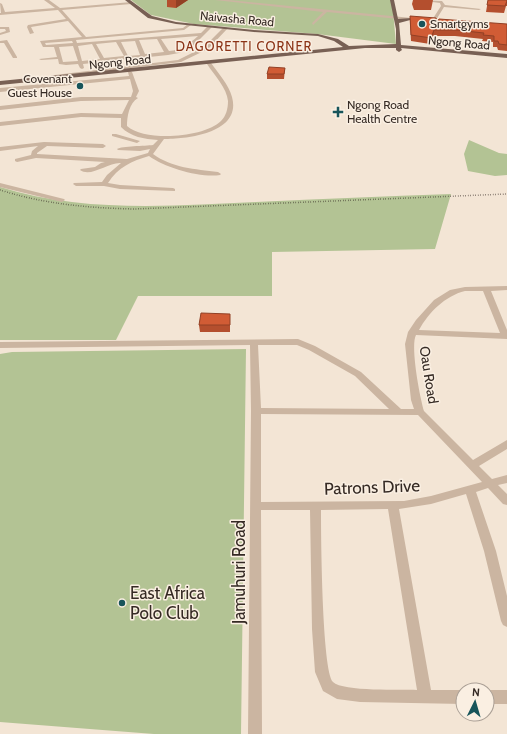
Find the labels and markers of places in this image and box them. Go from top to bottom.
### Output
place label: Smartgyms [430,16,489,31]
marker: Smartgyms [417,19,427,29]
place label: Covenant Guest House [8,71,72,100]
marker: Covenant Guest House [75,81,85,91]
place label: Ngong Road Health Centre [347,97,417,126]
marker: Ngong Road Health Centre [332,106,344,118]
place label: East Africa Polo Club [130,583,206,623]
marker: East Africa Polo Club [117,598,127,608]

